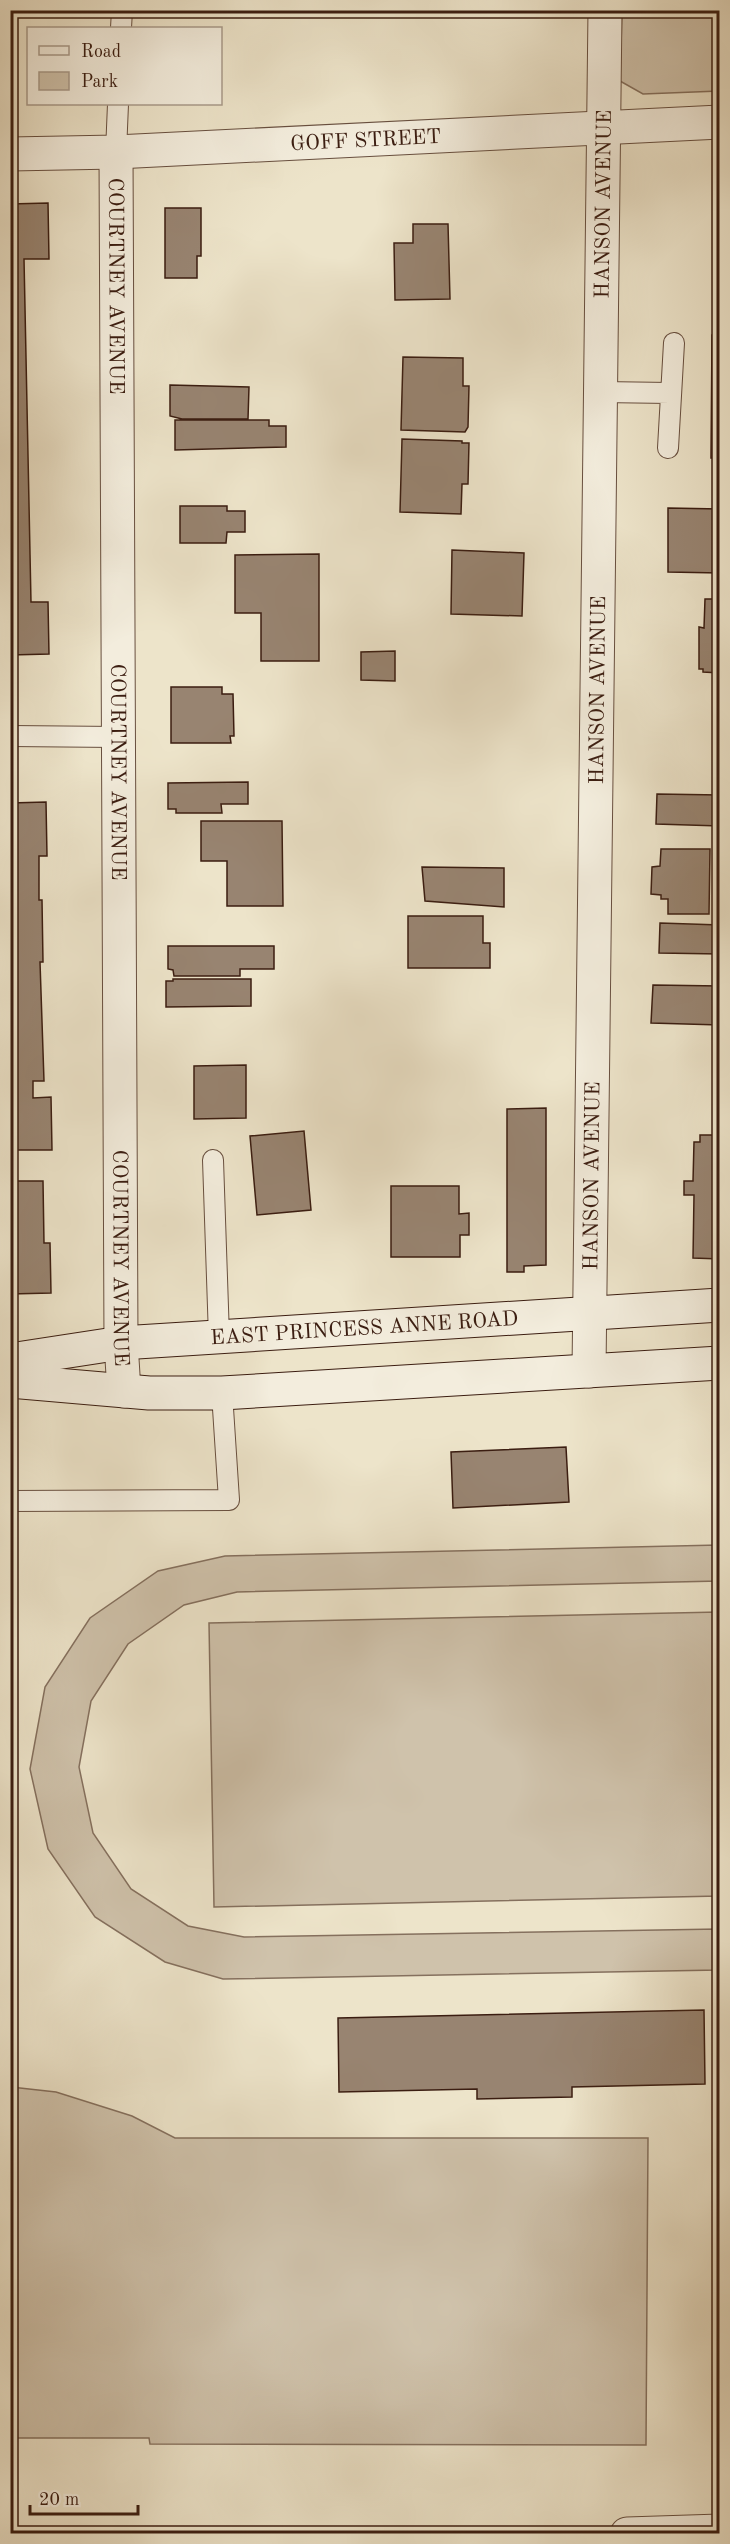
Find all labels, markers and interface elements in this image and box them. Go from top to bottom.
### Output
legend [27,27,222,105]
text: Road [81,43,121,61]
text: Park [81,73,118,91]
street label: HANSON AVENUE [593,109,616,299]
street label: GOFF STREET [290,127,442,155]
street label: COURTNEY AVENUE [104,178,126,394]
street label: HANSON AVENUE [587,595,610,785]
street label: COURTNEY AVENUE [106,664,128,880]
street label: HANSON AVENUE [581,1081,604,1271]
street label: COURTNEY AVENUE [108,1150,131,1367]
street label: EAST PRINCESS ANNE ROAD [210,1309,519,1349]
scale bar [30,2478,138,2516]
text: 20 m [39,2491,79,2509]

